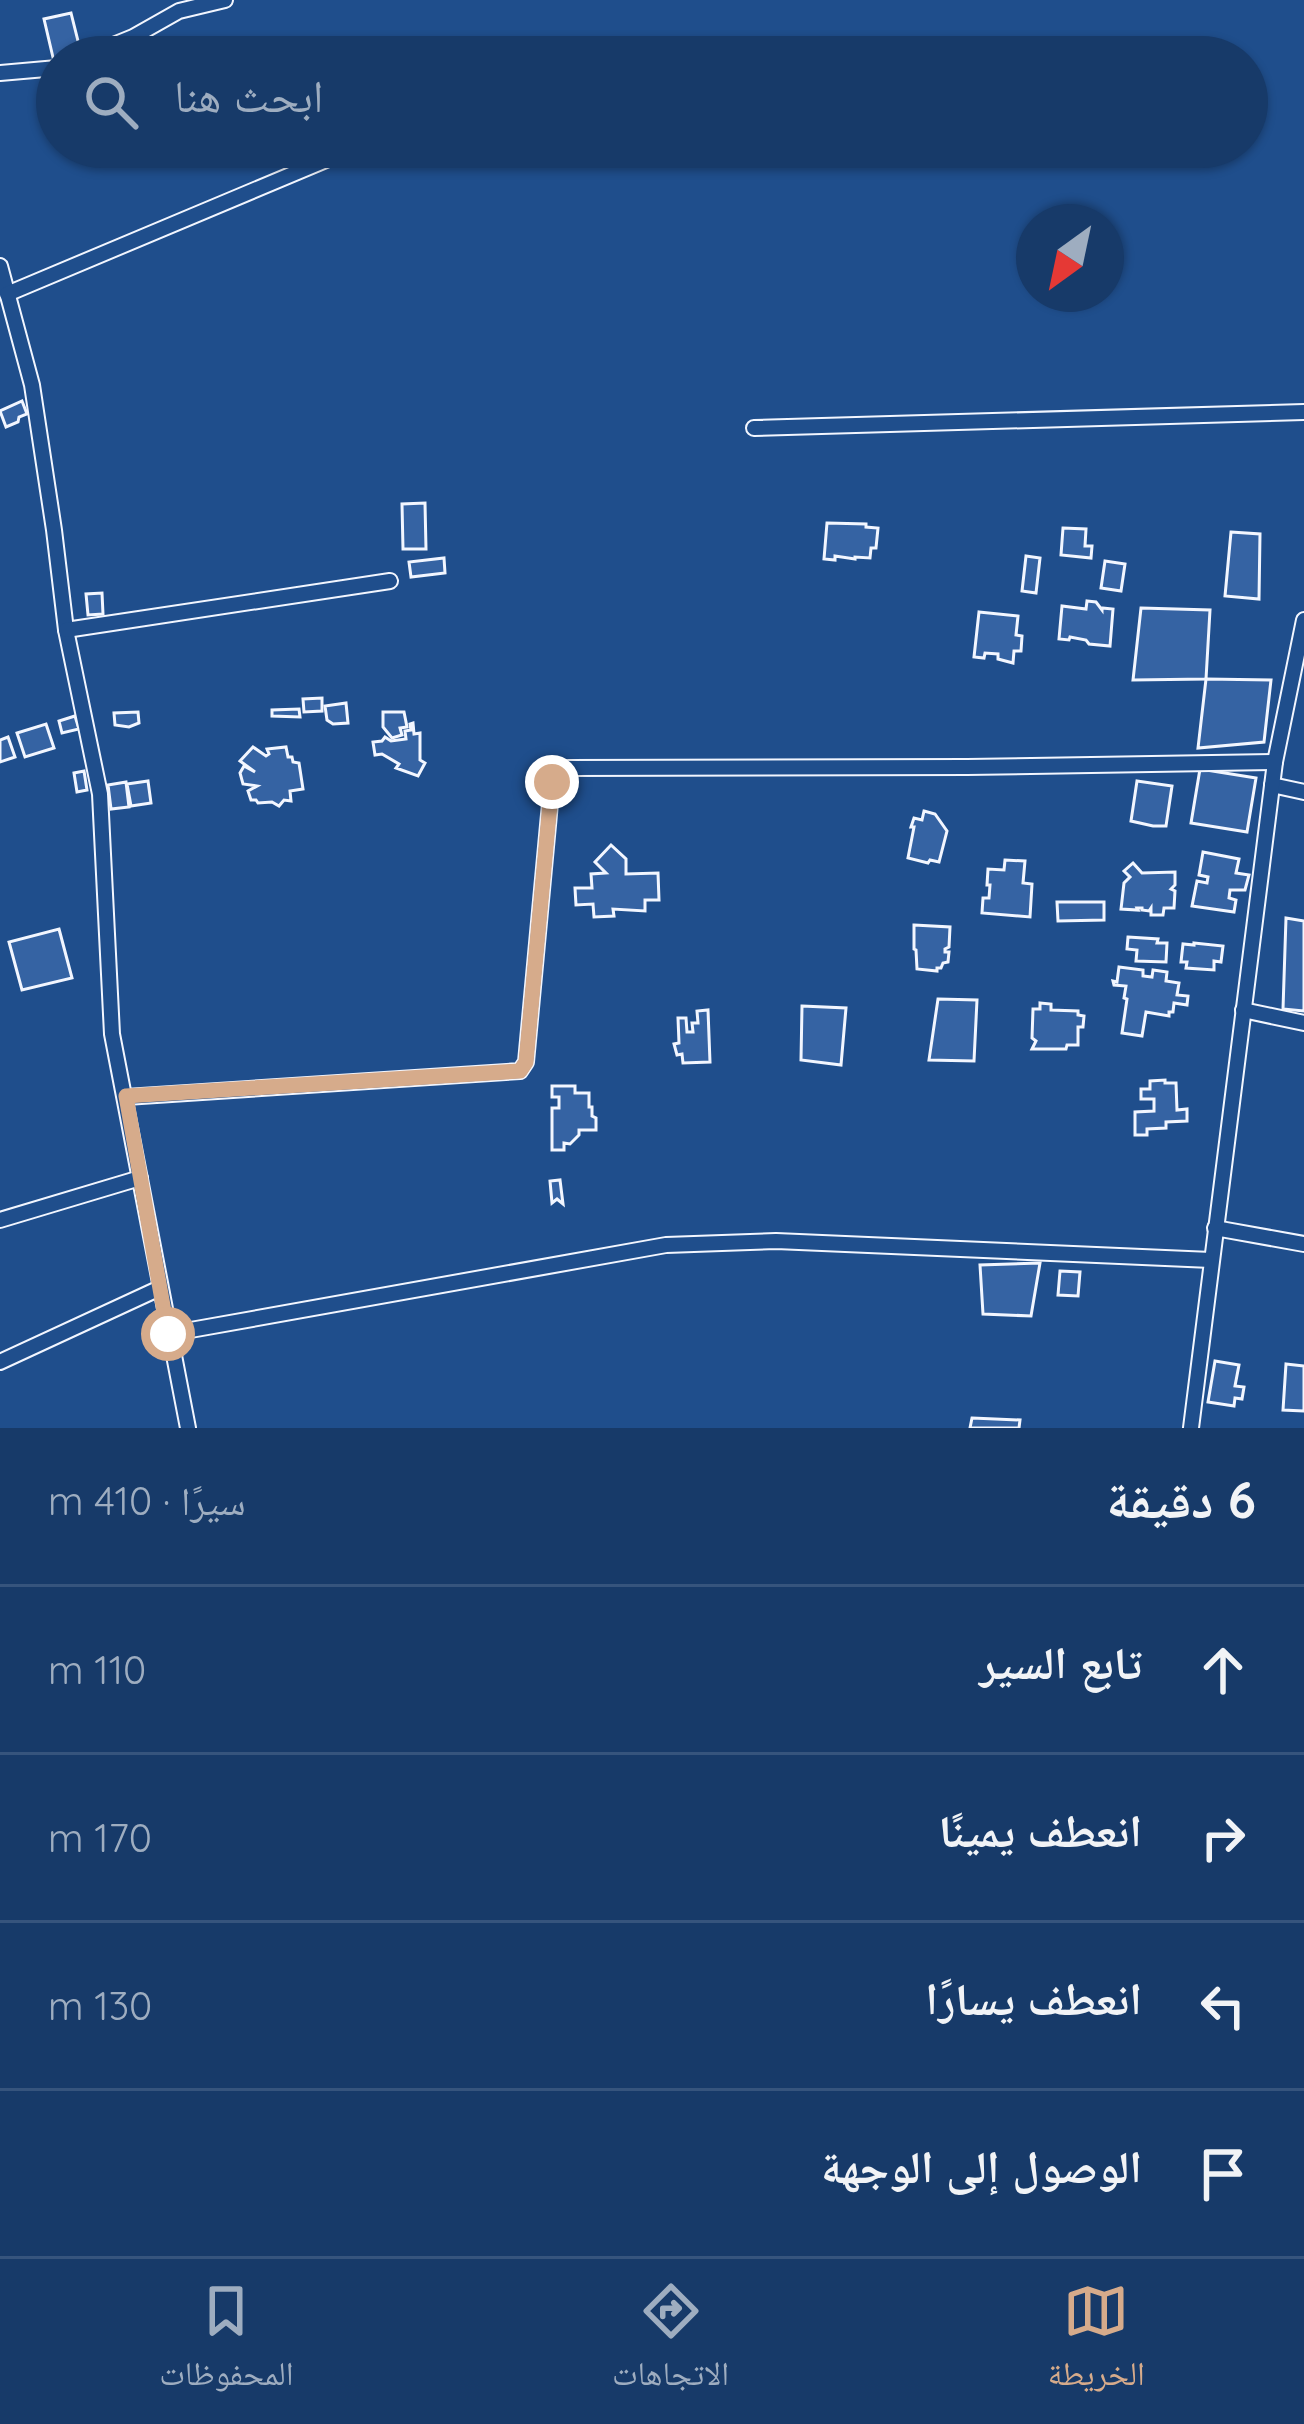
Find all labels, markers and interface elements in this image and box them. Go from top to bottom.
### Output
search box [36,36,1268,168]
text: ابحث هنا [174,67,324,123]
icon: search [78,69,144,135]
north arrow [1016,204,1124,312]
route end [525,755,579,809]
route start [141,1307,195,1361]
text: 6 دقيقة [1106,1467,1256,1531]
text: سيرًا · 410 m [48,1476,246,1525]
text: تابع السير [979,1634,1142,1690]
icon: ahead [1190,1637,1256,1703]
text: 110 m [48,1645,146,1694]
text: انعطف يمينًا [939,1802,1142,1858]
icon: right [1190,1805,1256,1871]
text: 170 m [48,1813,152,1862]
text: انعطف يسارًا [925,1970,1142,2026]
icon: left [1190,1973,1256,2039]
text: 130 m [48,1981,152,2030]
text: الوصول إلى الوجهة [821,2138,1142,2194]
icon: arrive [1190,2141,1256,2207]
tab: المحفوظات [159,2278,294,2406]
tab: الاتجاهات [612,2278,729,2406]
tab: الخريطة [1048,2278,1145,2406]

